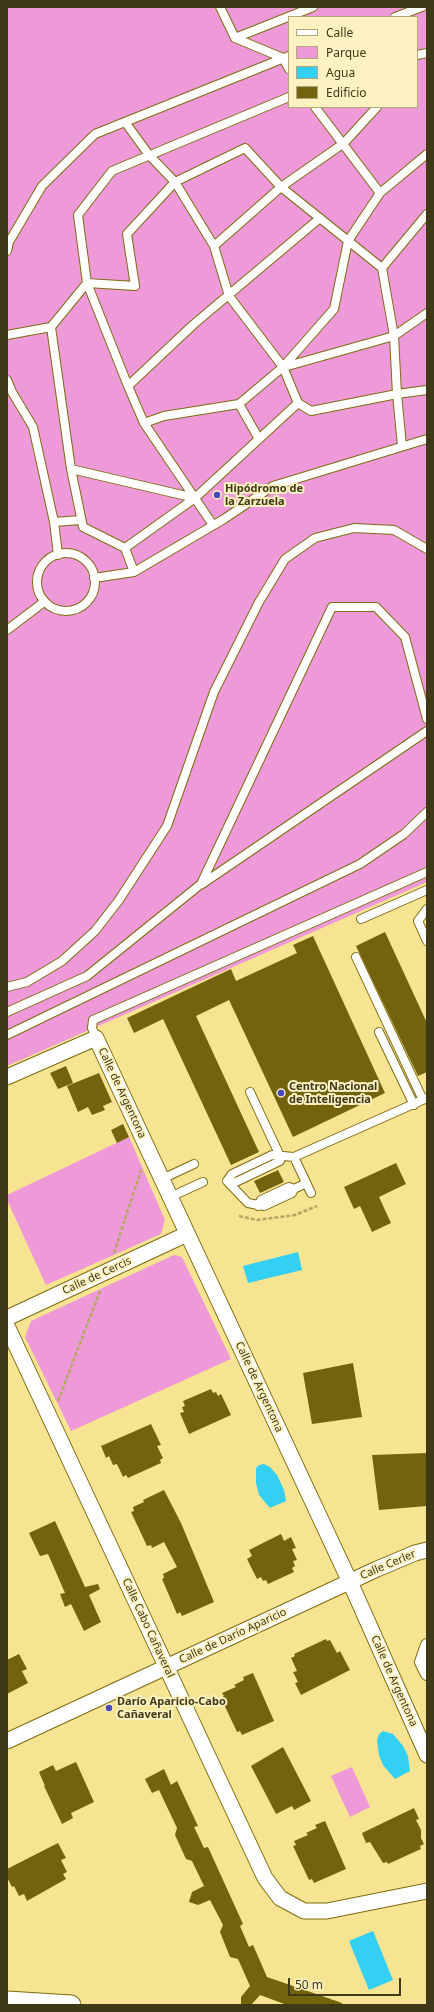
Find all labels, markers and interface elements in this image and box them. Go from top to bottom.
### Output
legend [288,16,418,108]
text: Calle [326,24,353,41]
text: Parque [326,44,366,61]
text: Agua [326,64,355,81]
text: Edificio [326,84,367,101]
place label: Hipódromo de la Zarzuela [225,482,303,508]
marker: Hipódromo de la Zarzuela [212,490,222,500]
street label: Calle de Argentona [95,1046,149,1140]
place label: Centro Nacional de Inteligencia [289,1080,377,1106]
marker: Centro Nacional de Inteligencia [276,1088,286,1098]
street label: Calle de Cercis [60,1254,134,1298]
street label: Calle de Argentona [232,1340,286,1434]
street label: Calle Cerler [358,1547,418,1583]
street label: Calle Cabo Cañaveral [119,1576,177,1680]
street label: Calle de Darío Aparicio [177,1605,289,1667]
street label: Calle de Argentona [368,1633,420,1729]
place label: Darío Aparicio-Cabo Cañaveral [117,1695,226,1721]
marker: Darío Aparicio-Cabo Cañaveral [104,1703,114,1713]
scale bar [290,1970,403,1996]
text: 50 m [295,1976,323,1993]

